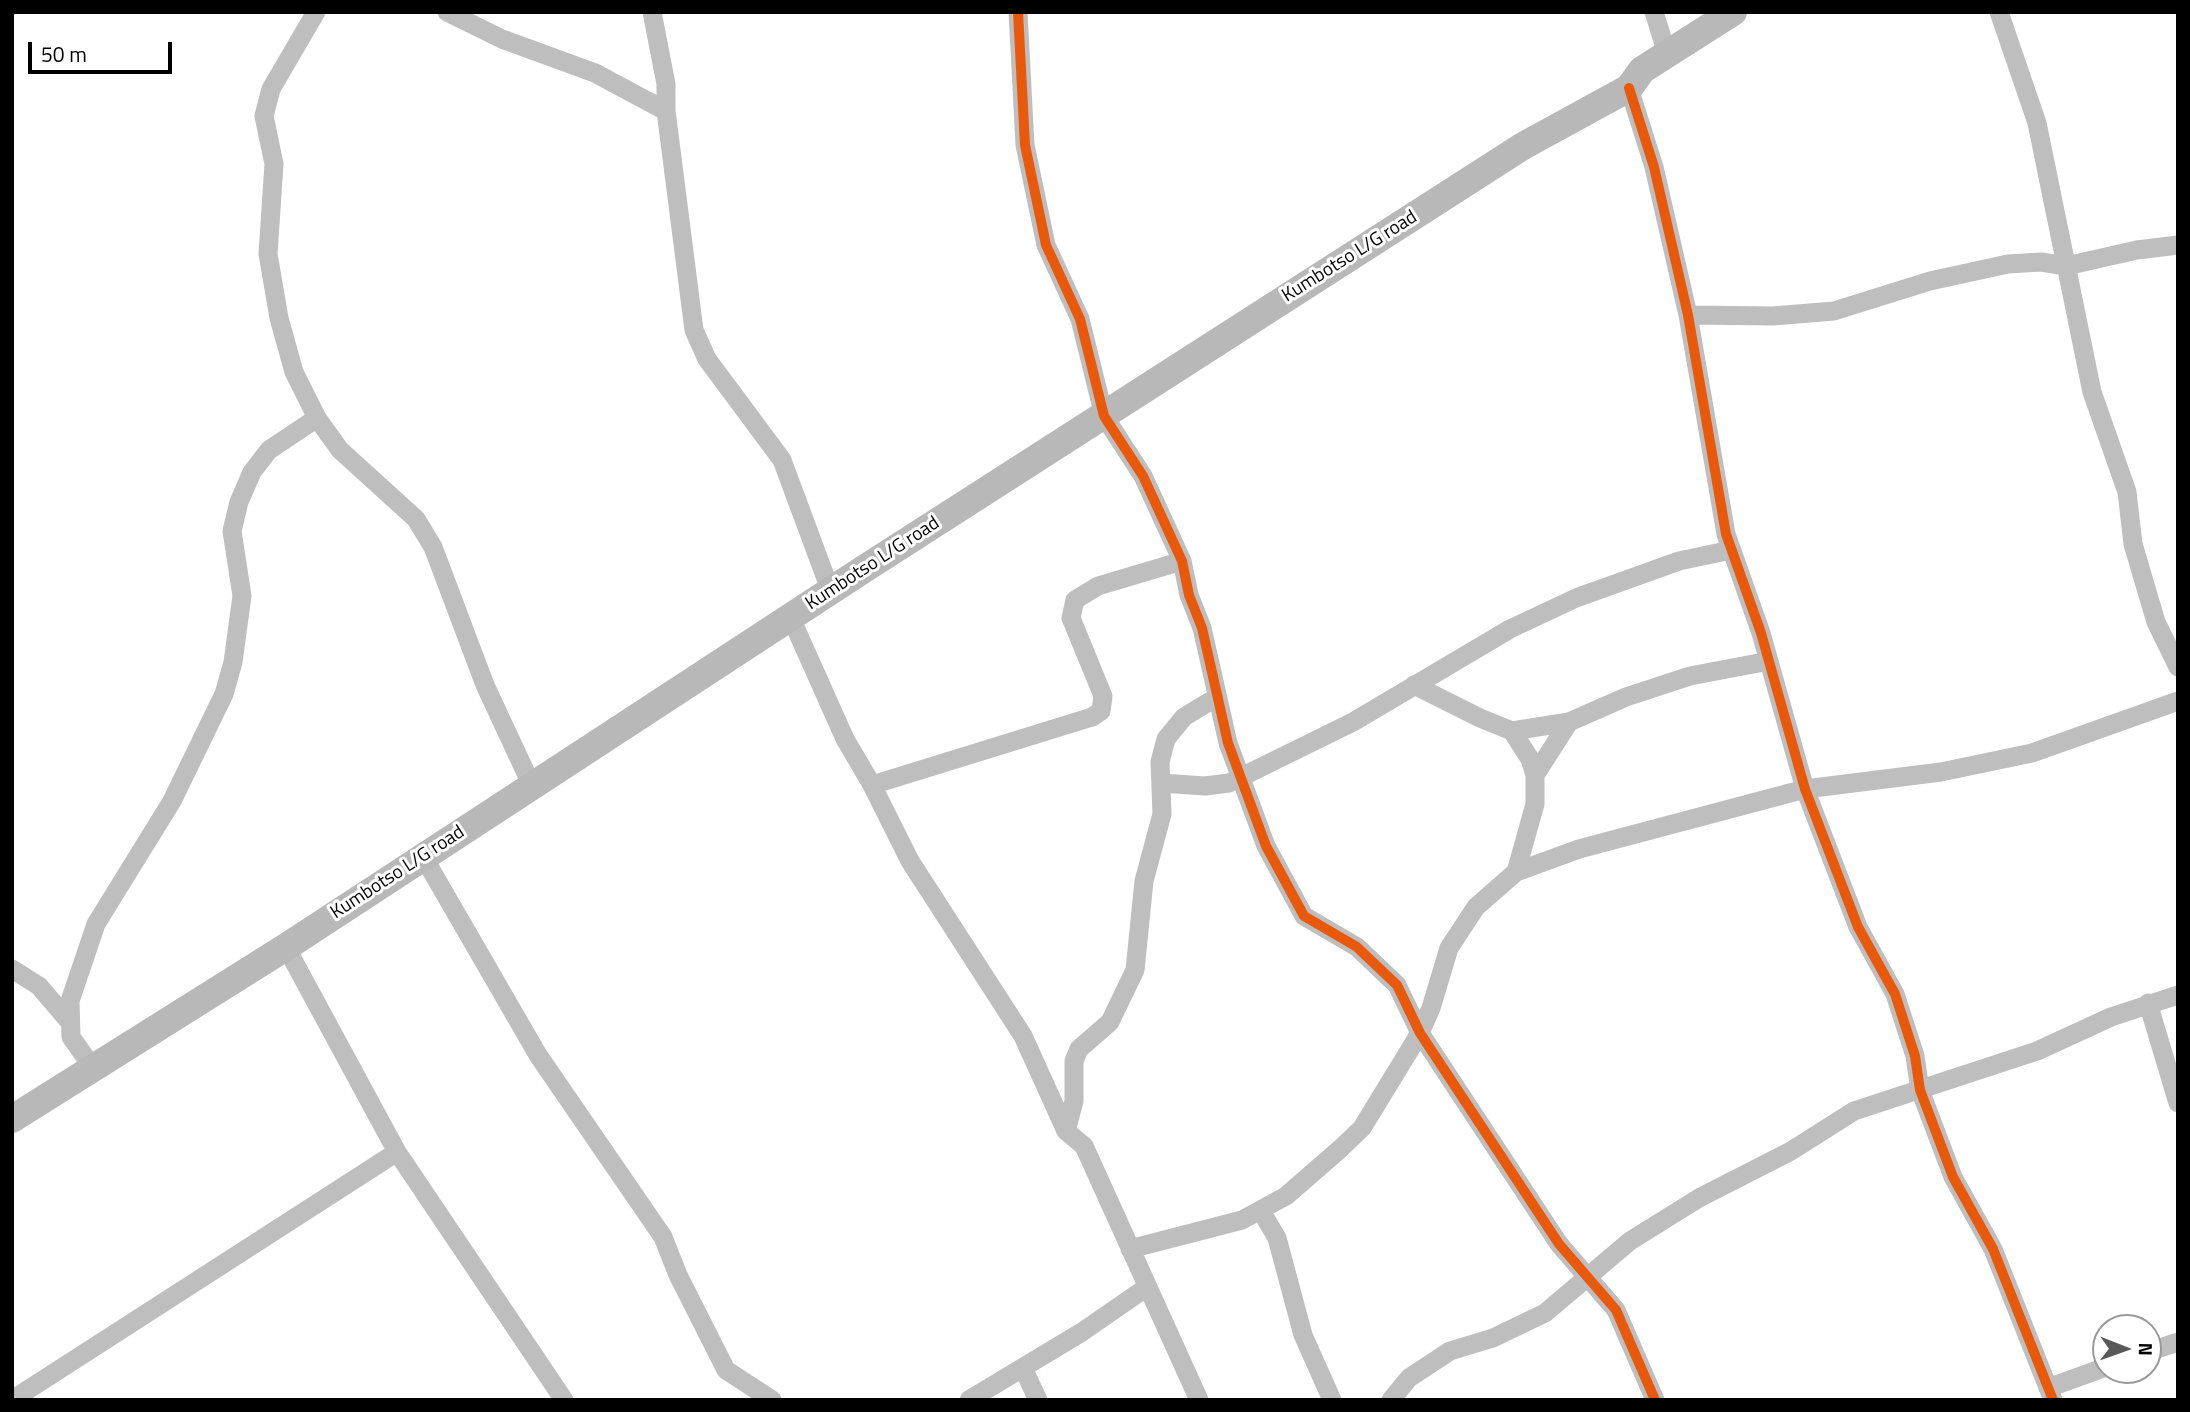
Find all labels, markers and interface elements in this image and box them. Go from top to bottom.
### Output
scale bar [32,28,175,72]
text: 50 m [41,38,87,70]
street label: Kumbotso L/G road [1278,206,1422,308]
street label: Kumbotso L/G road [802,512,944,616]
street label: Kumbotso L/G road [327,821,469,925]
north arrow [2092,1314,2162,1384]
text: N [2132,1342,2161,1356]

